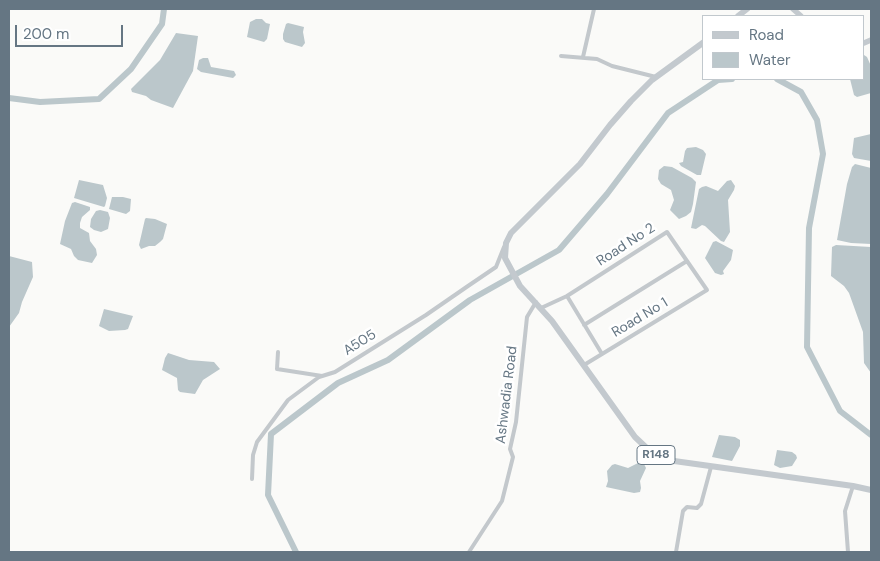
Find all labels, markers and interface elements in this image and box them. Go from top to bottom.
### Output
scale bar [18,15,125,47]
legend [702,15,865,80]
text: 200 m [23,24,69,44]
text: Road [749,25,784,45]
text: Water [749,50,790,70]
street label: Road No 2 [594,220,658,270]
street label: Road No 1 [609,295,671,341]
street label: A505 [341,326,379,360]
street label: Ashwadia Road [493,345,521,445]
road number: R148 [637,446,675,464]

